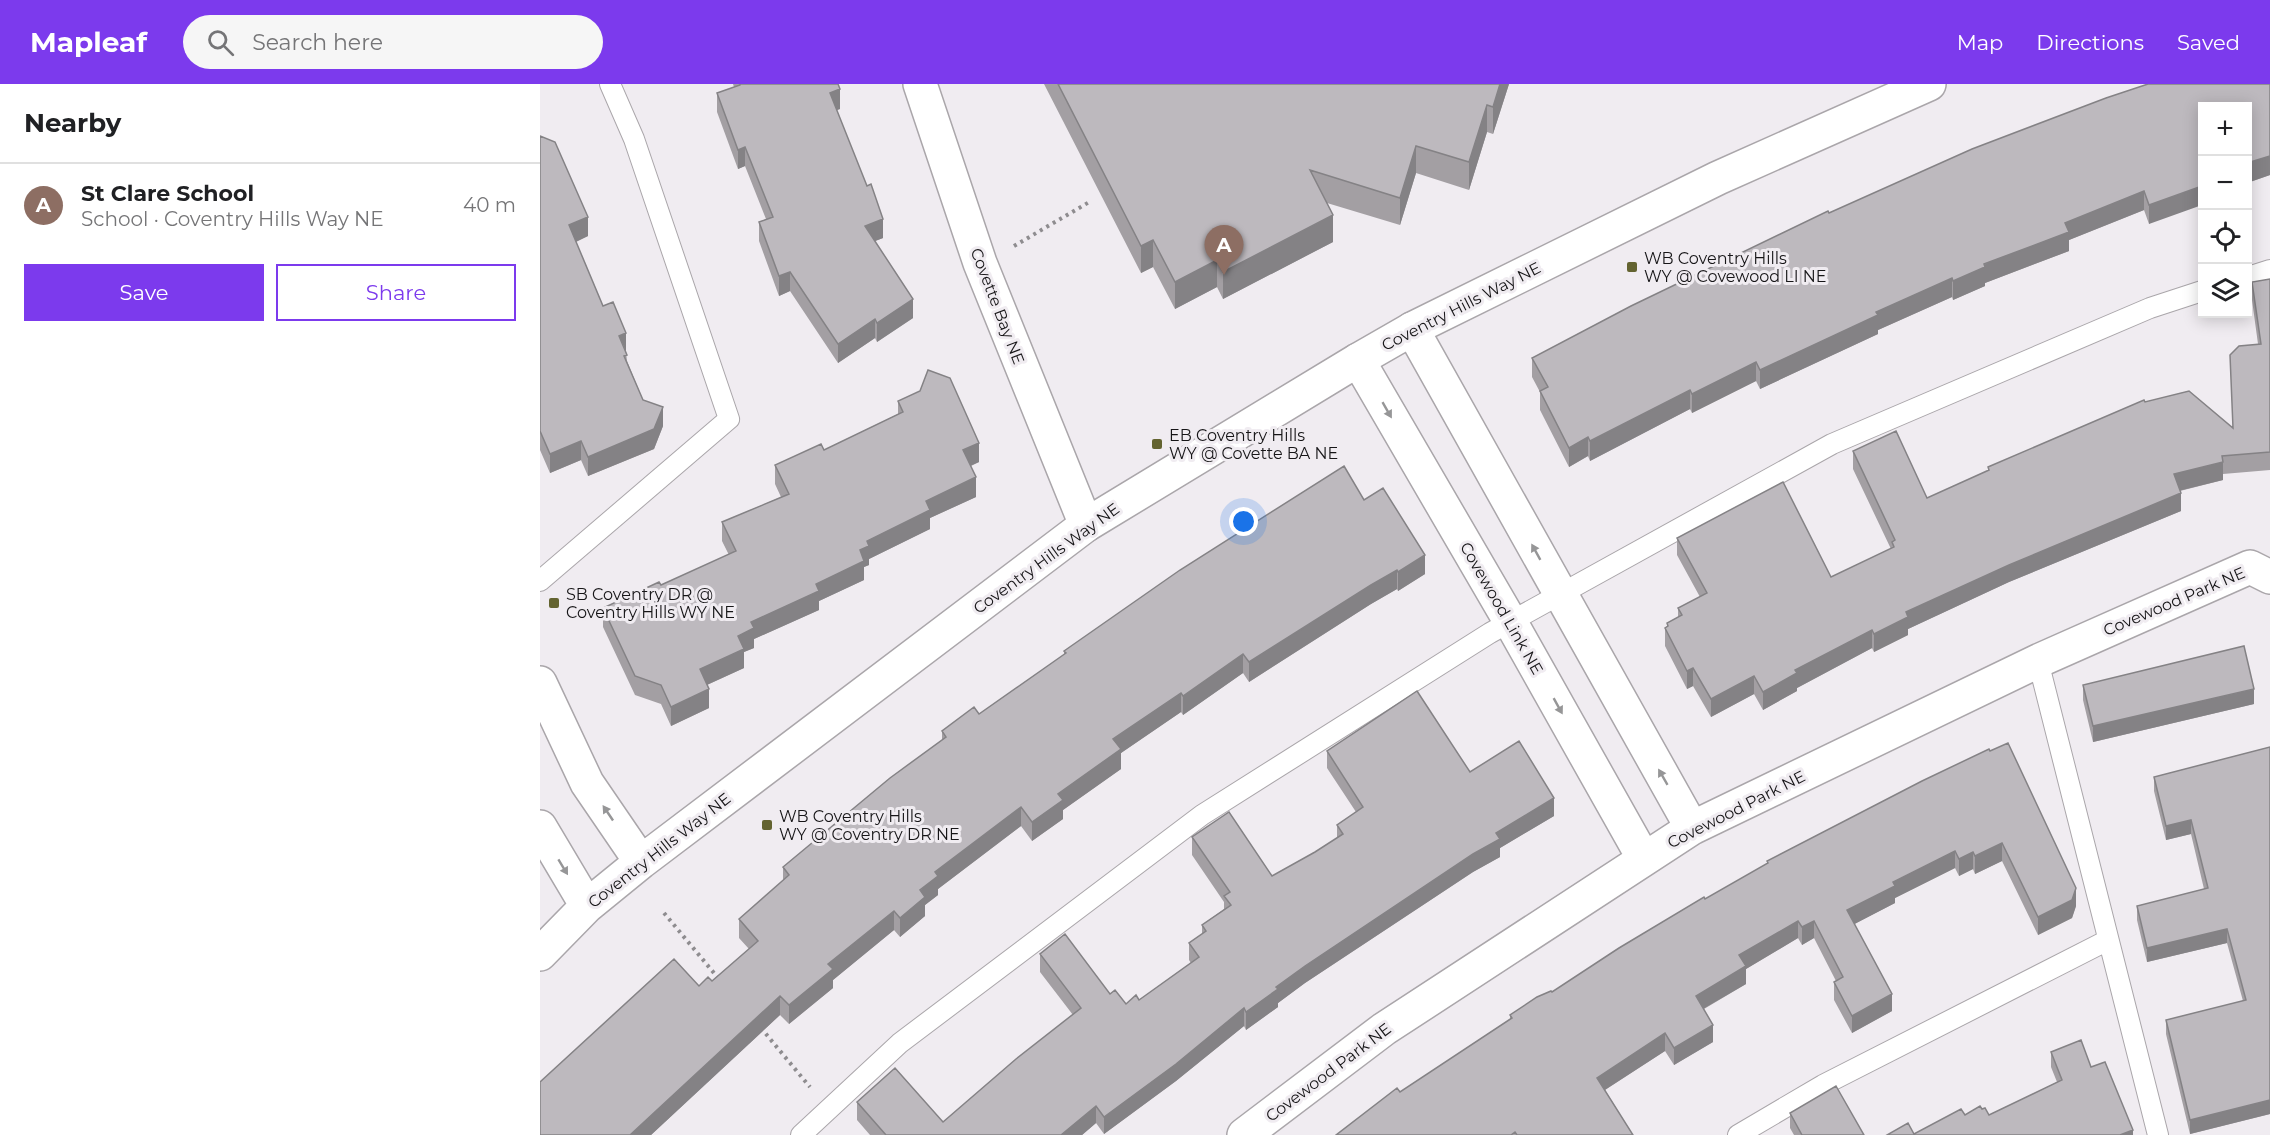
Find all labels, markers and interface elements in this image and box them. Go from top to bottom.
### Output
search box [183,15,603,69]
text: Mapleaf [30,25,147,59]
icon: search [204,26,237,59]
text: Search here [252,29,383,56]
text: Map [1957,30,2003,55]
text: Directions [2036,30,2144,55]
text: Saved [2177,30,2240,55]
map controls [2198,102,2252,318]
button: + [2198,102,2252,156]
text: Nearby [24,107,121,139]
button: − [2198,156,2252,210]
text: St Clare School [81,180,254,207]
text: A [36,193,51,217]
text: 40 m [463,193,516,217]
text: School · Coventry Hills Way NE [81,207,384,231]
button: locate [2198,210,2252,264]
pin: A [1204,226,1244,275]
street label: Covette Bay NE [967,245,1028,367]
place label: WB Coventry Hills WY @ Covewood LI NE [1644,249,1826,286]
street label: Coventry Hills Way NE [1379,258,1544,355]
marker: WB Coventry Hills WY @ Covewood LI NE [1625,260,1639,274]
button: Save [24,264,264,321]
button: Share [276,264,516,321]
button: layers [2198,264,2252,318]
one-way arrow [1382,402,1393,418]
place label: EB Coventry Hills WY @ Covette BA NE [1169,426,1338,463]
marker: EB Coventry Hills WY @ Covette BA NE [1150,437,1164,451]
street label: Coventry Hills Way NE [970,499,1123,618]
your location [1229,507,1258,536]
street label: Covewood Link NE [1456,539,1547,678]
one-way arrow [1531,543,1541,560]
street label: Covewood Park NE [2100,563,2248,640]
place label: SB Coventry DR @ Coventry Hills WY NE [566,585,735,622]
marker: SB Coventry DR @ Coventry Hills WY NE [547,596,561,610]
one-way arrow [1553,698,1563,715]
street label: Covewood Park NE [1664,766,1808,852]
one-way arrow [1658,768,1668,785]
street label: Coventry Hills Way NE [584,789,734,912]
one-way arrow [602,806,614,822]
place label: WB Coventry Hills WY @ Coventry DR NE [779,807,960,844]
marker: WB Coventry Hills WY @ Coventry DR NE [760,818,774,832]
one-way arrow [558,859,568,876]
street label: Covewood Park NE [1262,1019,1395,1126]

